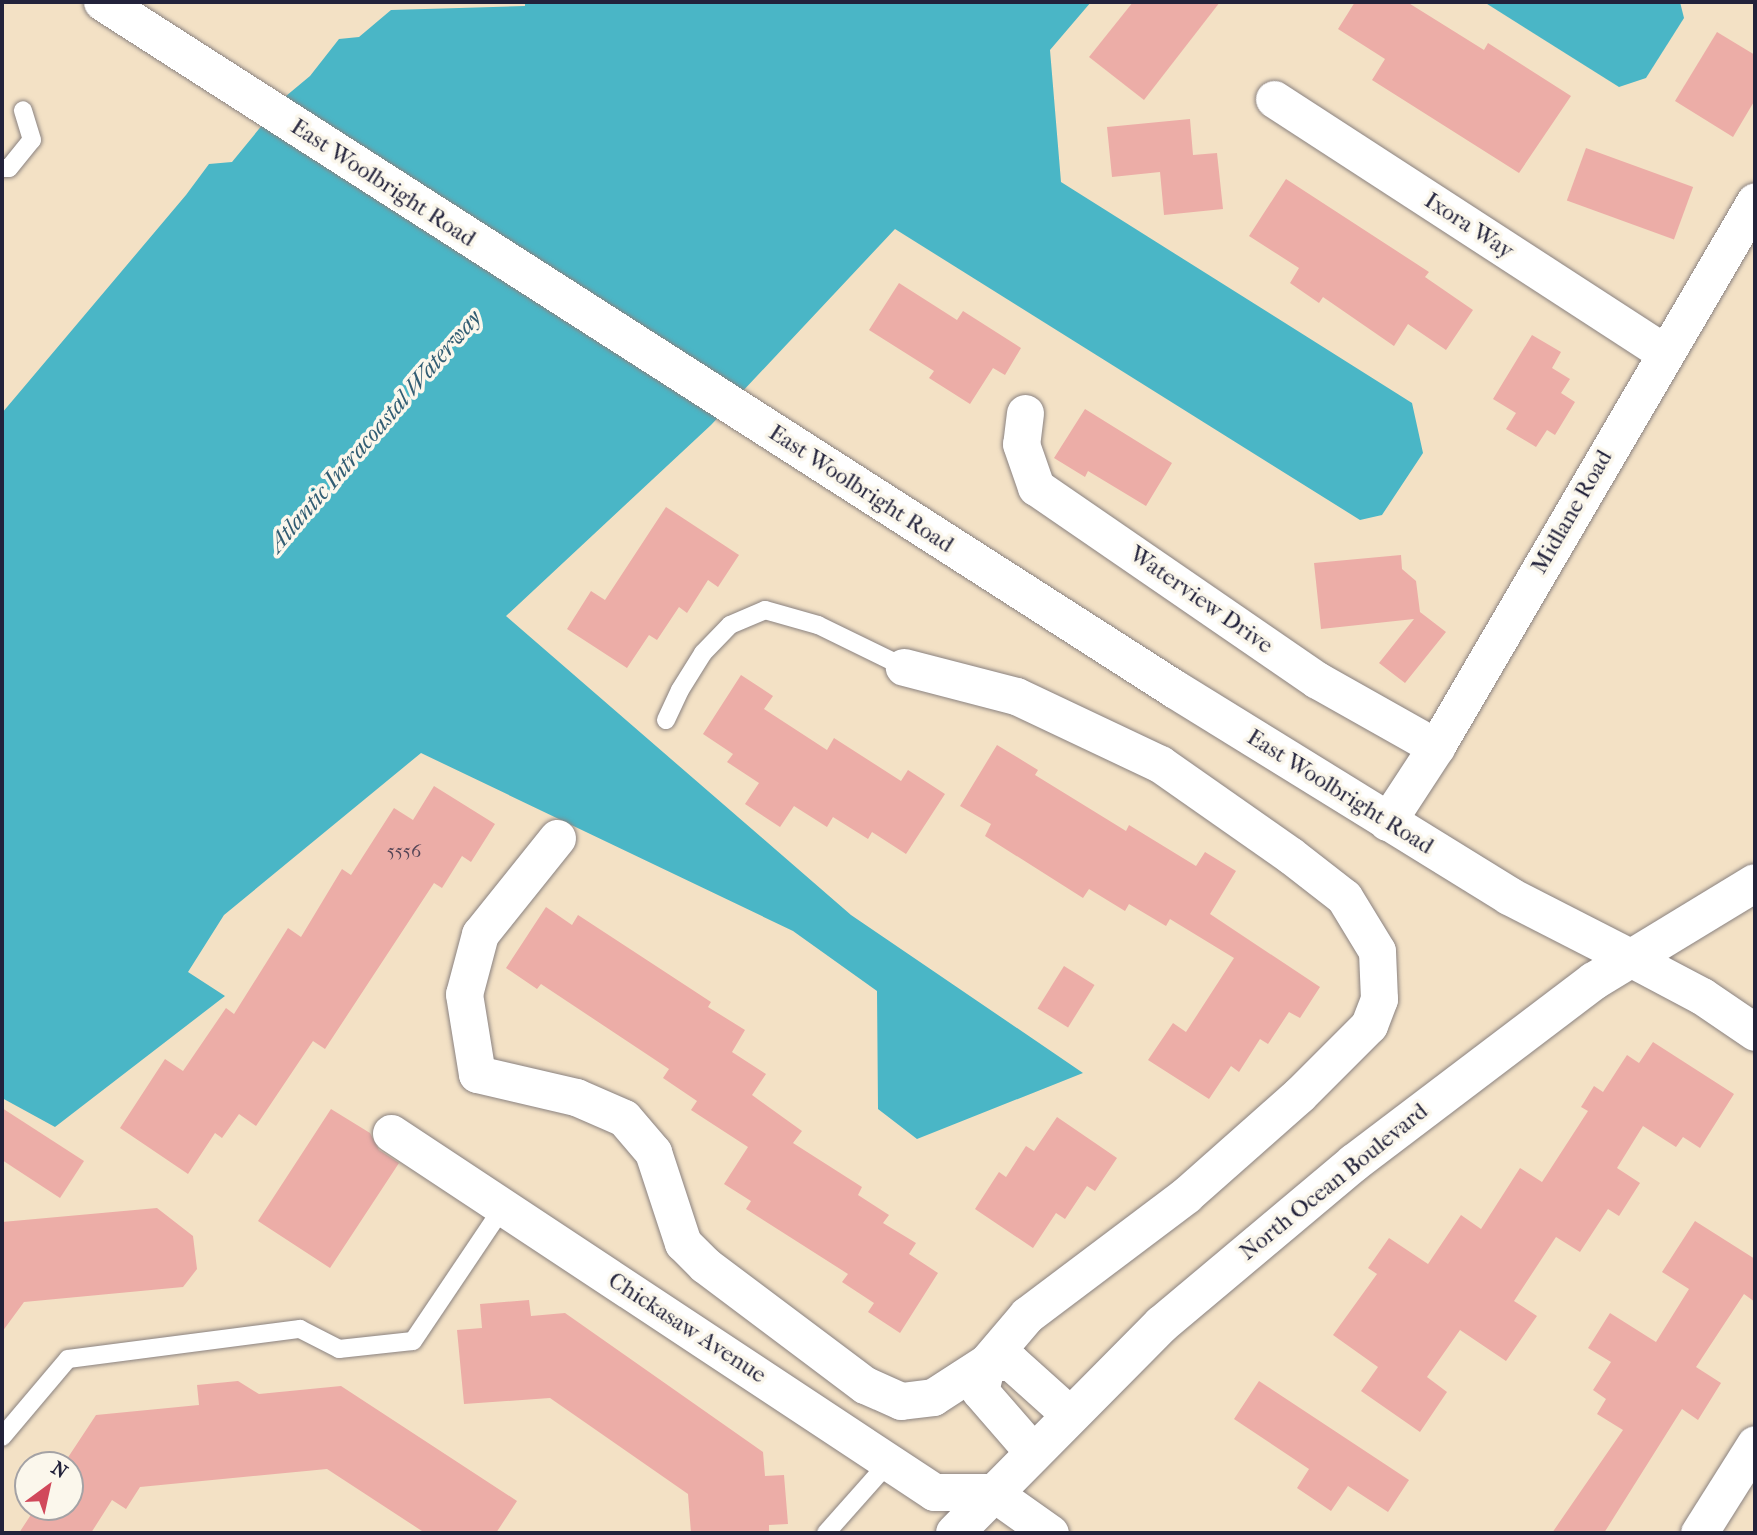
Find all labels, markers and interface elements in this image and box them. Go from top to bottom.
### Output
street label: East Woolbright Road [286,113,480,253]
street label: Ixora Way [1419,187,1519,265]
water label: Atlantic Intracoastal Waterway [262,304,488,558]
street label: East Woolbright Road [764,419,958,559]
street label: Midlane Road [1526,445,1618,579]
street label: Waterview Drive [1124,540,1278,660]
street label: East Woolbright Road [1242,723,1438,861]
house number: 5556 [387,841,421,863]
street label: North Ocean Boulevard [1234,1098,1434,1266]
street label: Chickasaw Avenue [603,1267,771,1389]
north arrow [14,1451,84,1521]
text: N [47,1457,71,1483]

